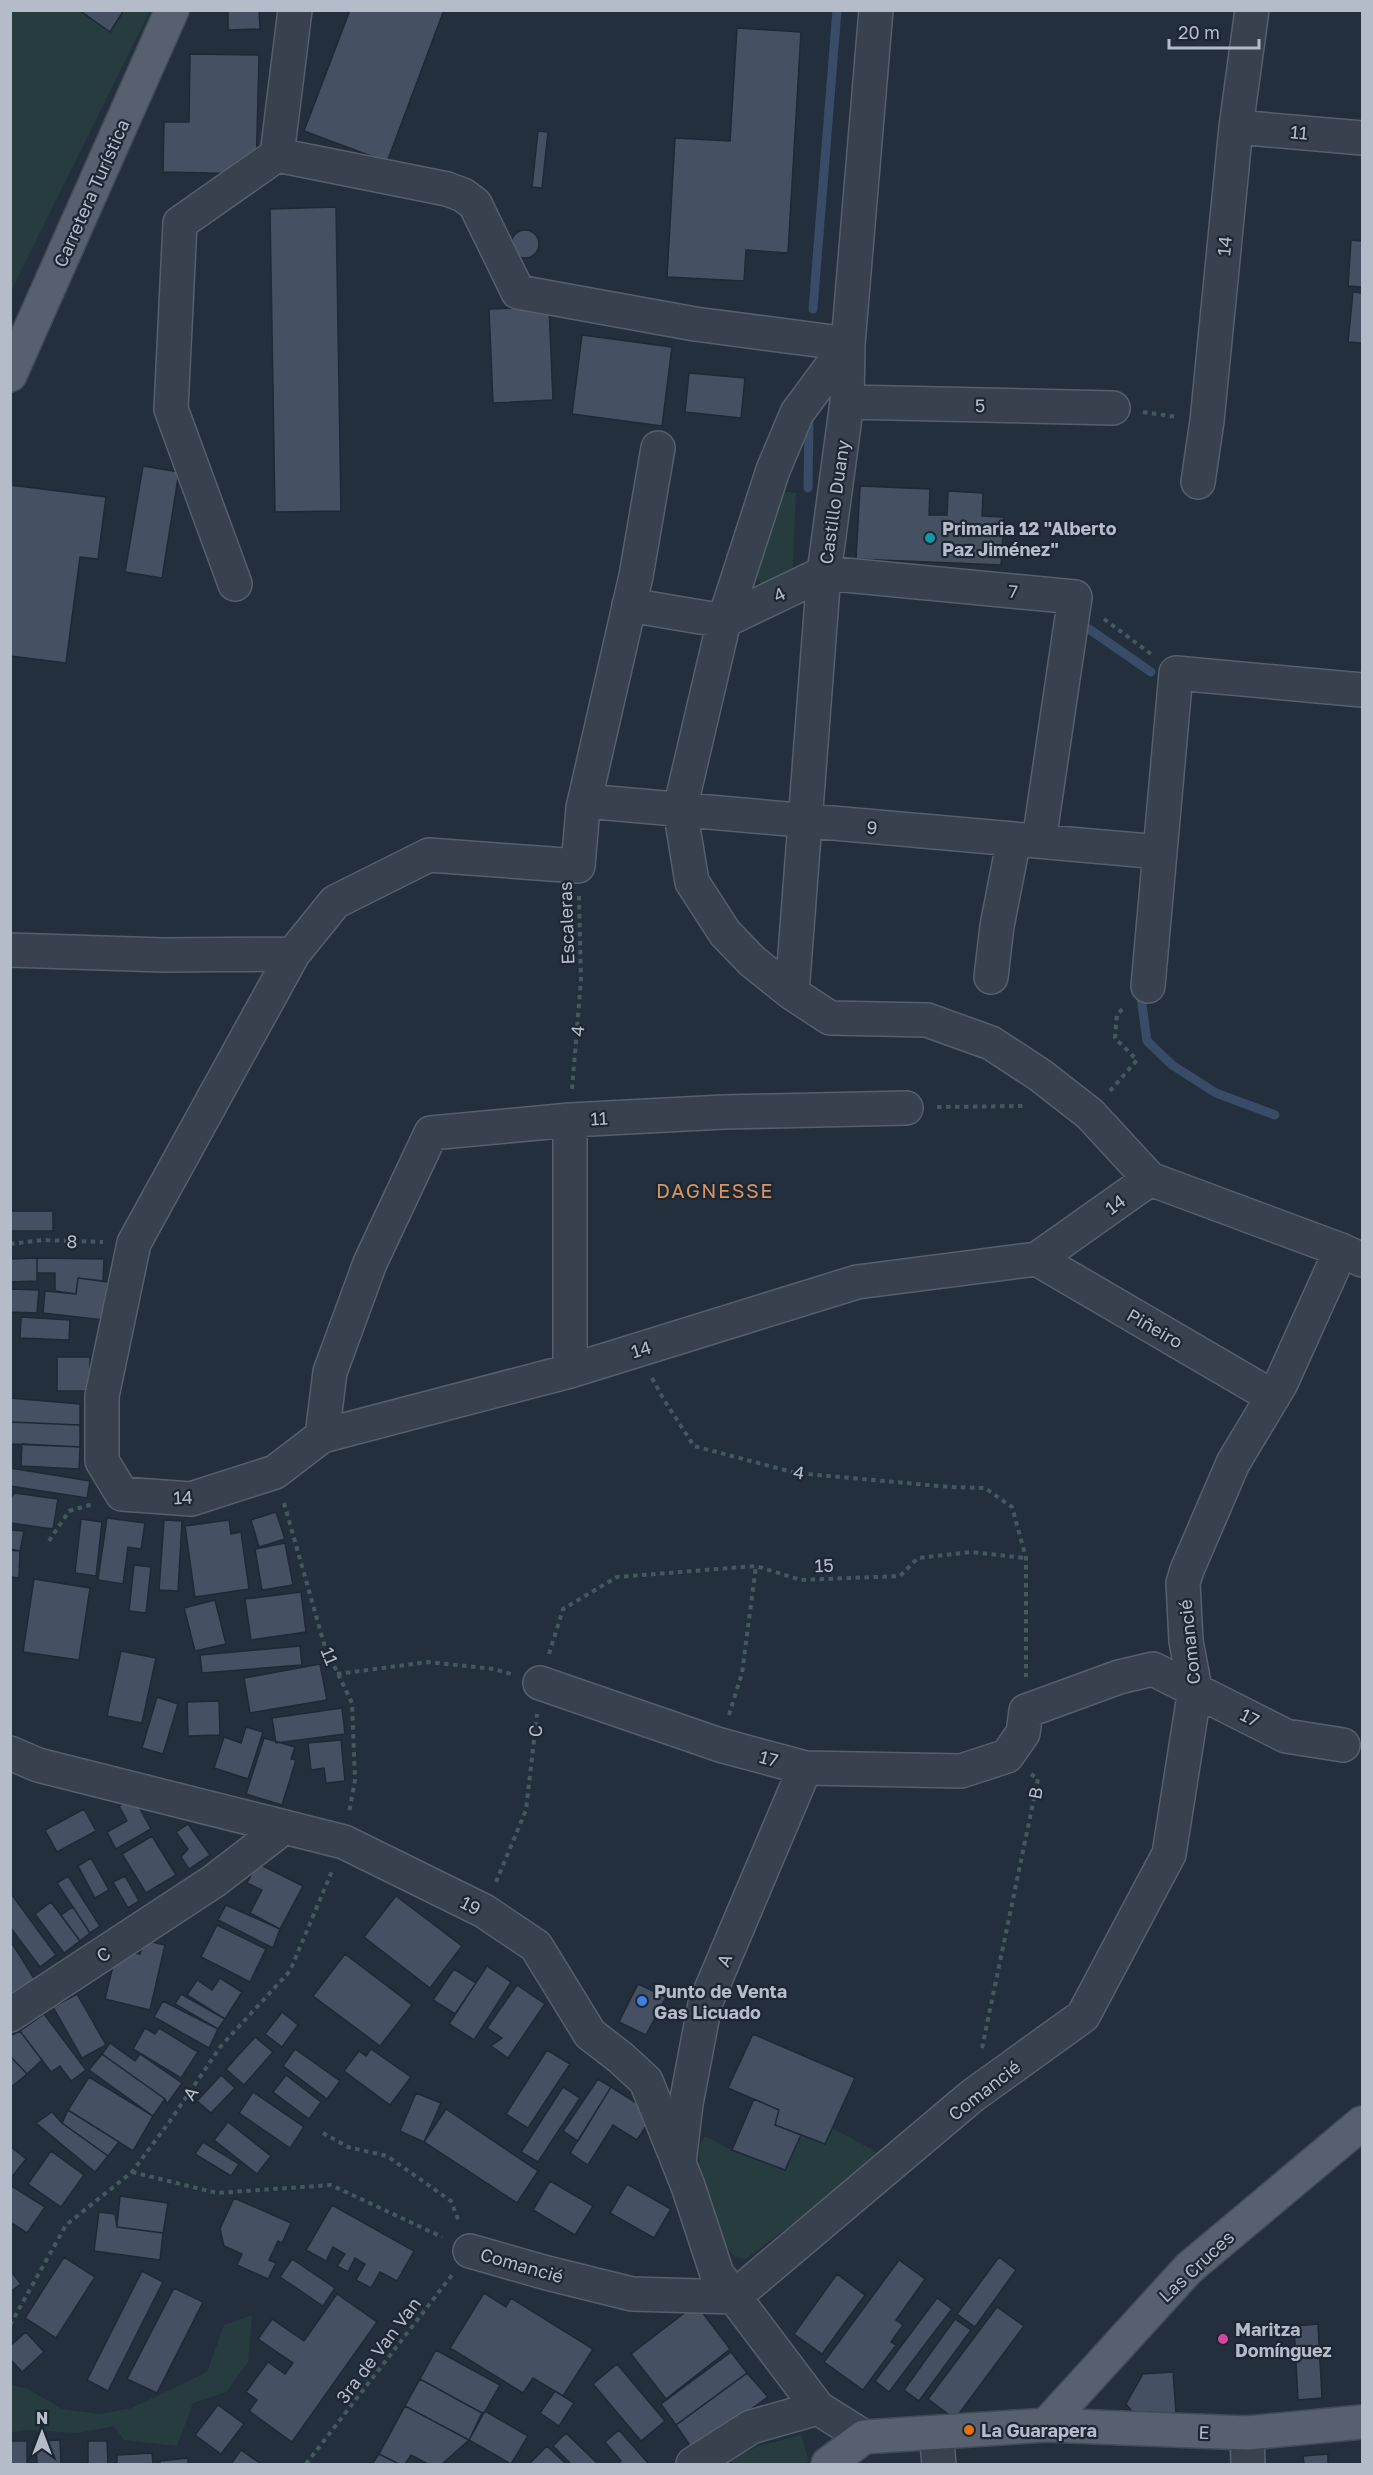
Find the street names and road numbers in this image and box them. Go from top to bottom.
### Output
street label: Carretera Turística [48,116,134,270]
street label: 11 [1289,120,1309,144]
street label: 14 [1212,235,1236,257]
street label: 5 [975,394,985,416]
street label: Castillo Duany [814,439,854,565]
street label: 7 [1007,580,1019,602]
street label: 4 [769,582,789,606]
street label: 9 [866,816,878,838]
street label: Escaleras [554,881,578,965]
street label: 4 [566,1025,588,1037]
street label: 11 [590,1107,609,1129]
street label: 14 [1101,1189,1129,1219]
street label: 8 [66,1230,78,1252]
street label: Piñeiro [1123,1303,1187,1353]
street label: 14 [628,1336,654,1362]
street label: 4 [792,1460,806,1484]
street label: 14 [173,1486,193,1508]
street label: 15 [814,1554,834,1576]
street label: Comancié [1174,1598,1204,1686]
street label: 11 [317,1644,344,1668]
street label: 17 [1237,1703,1263,1731]
street label: C [523,1724,547,1738]
street label: 17 [757,1745,781,1771]
street label: B [1023,1785,1047,1801]
street label: 19 [457,1891,485,1919]
street label: C [92,1941,114,1967]
street label: A [712,1950,736,1970]
street label: Comancié [944,2055,1024,2125]
street label: A [178,2082,202,2104]
street label: Las Cruces [1154,2226,1238,2306]
street label: Comancié [478,2243,566,2287]
street label: 3ra de Van Van [331,2293,425,2407]
street label: E [1198,2421,1210,2443]

